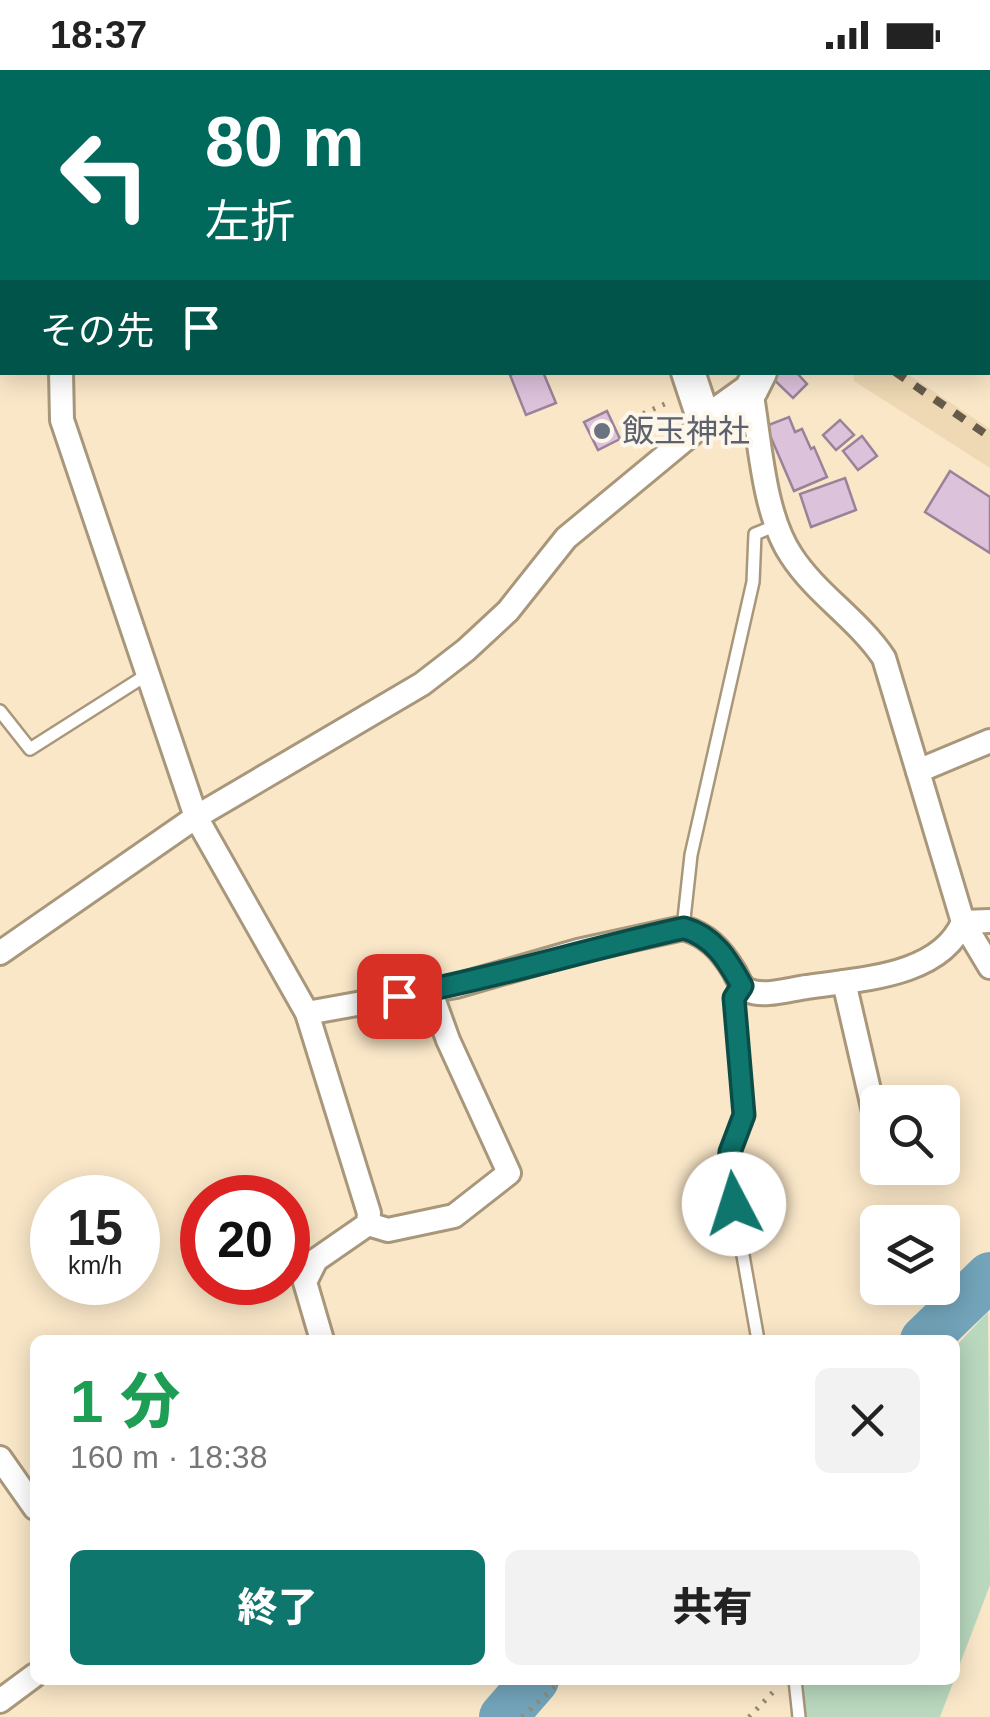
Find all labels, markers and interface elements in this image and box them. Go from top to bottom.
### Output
text: 18:37 [50,14,147,56]
text: 80 m [205,103,365,181]
icon: left [40,110,170,240]
text: 左折 [205,196,295,247]
icon: arrive [174,300,229,355]
text: その先 [40,310,154,352]
place label: 飯玉神社 [622,413,750,449]
marker: 飯玉神社 [591,420,613,442]
pin [357,954,442,1039]
icon: arrive [372,969,427,1024]
map controls [860,1085,960,1305]
button: search [860,1085,960,1185]
position arrow [682,1152,786,1256]
speed limit sign: 20 [180,1175,310,1305]
text: 15 [67,1200,123,1256]
button: layers [860,1205,960,1305]
text: km/h [68,1251,122,1279]
text: 1 分 [70,1368,180,1435]
button: close [815,1368,920,1473]
text: 160 m · 18:38 [70,1439,267,1475]
button: 終了 [70,1550,485,1665]
button: 共有 [505,1550,920,1665]

